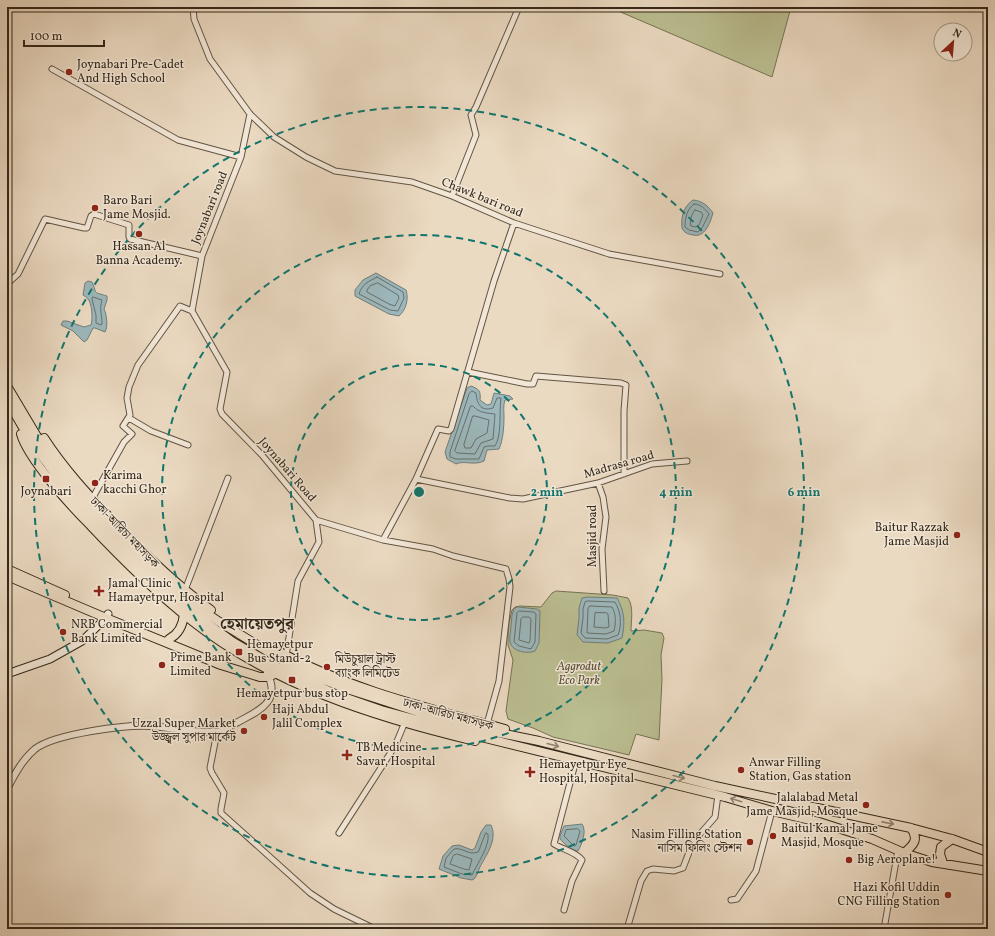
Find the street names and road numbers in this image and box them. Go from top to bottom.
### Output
street label: Joynabari road [188,169,232,247]
street label: Chawk bari road [439,174,525,222]
street label: Joynabari Road [255,434,320,506]
street label: Madrasa road [582,447,656,483]
street label: ঢাকা-আরিচা মহাসড়ক [85,493,163,572]
street label: Masjid road [585,504,601,567]
street label: ঢাকা-আরিচা মহাসড়ক [400,694,496,735]

